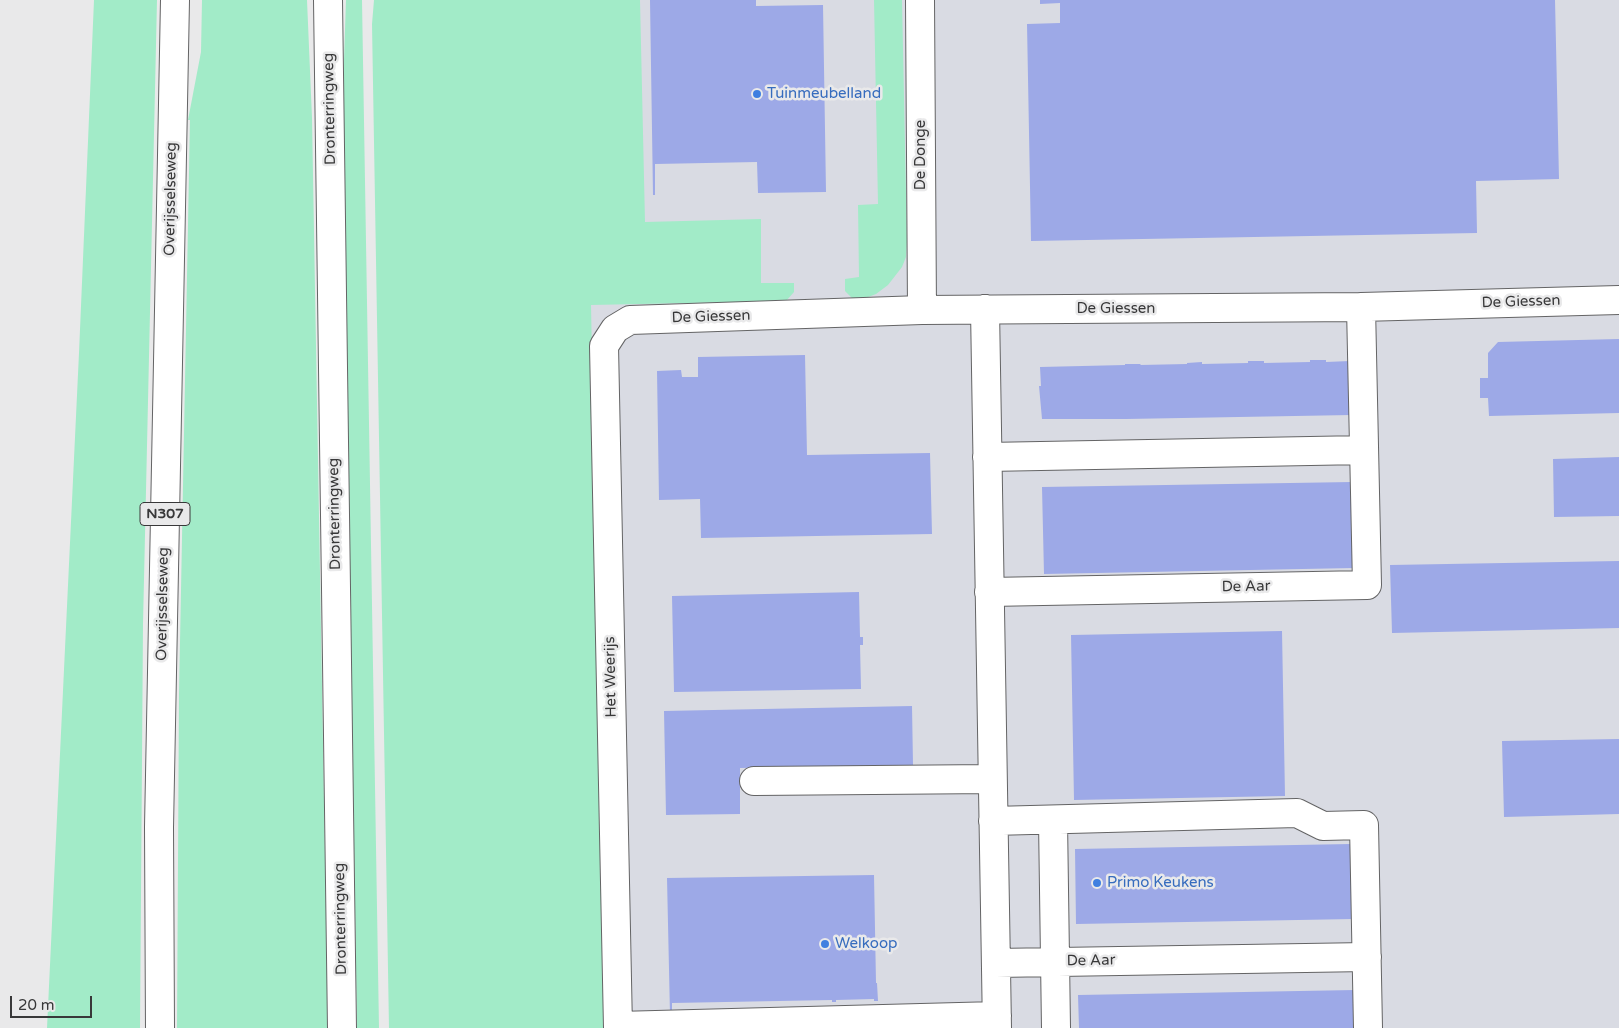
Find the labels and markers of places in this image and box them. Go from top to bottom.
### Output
place label: Tuinmeubelland [767,85,881,103]
marker: Tuinmeubelland [751,88,763,100]
place label: Primo Keukens [1107,874,1214,892]
marker: Primo Keukens [1091,877,1103,889]
place label: Welkoop [835,935,897,953]
marker: Welkoop [819,938,831,950]

